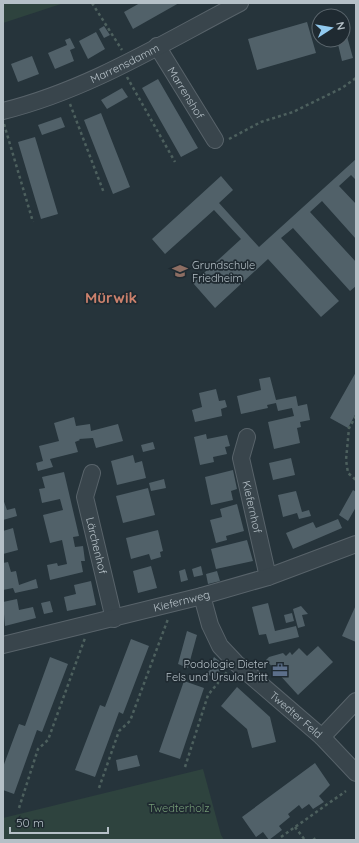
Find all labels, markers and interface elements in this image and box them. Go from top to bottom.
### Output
north arrow [311,8,351,48]
text: N [333,21,348,31]
street label: Marrensdamm [88,40,162,86]
street label: Marrenshof [165,64,207,121]
place label: Grundschule Friedheim [192,258,255,285]
school or university icon: Grundschule Friedheim [171,262,189,280]
district label: Mürwik [85,288,137,307]
street label: Kiefernhof [239,479,265,534]
street label: Lärchenhof [83,516,110,575]
street label: Kiefernweg [152,587,212,615]
place label: Podologie Dieter Fels und Ursula Britt [166,657,269,684]
office icon: Podologie Dieter Fels und Ursula Britt [271,661,289,679]
street label: Twedter Feld [267,688,325,741]
park label: Twedterholz [148,801,210,815]
scale bar [10,809,108,835]
text: 50 m [16,815,44,830]

